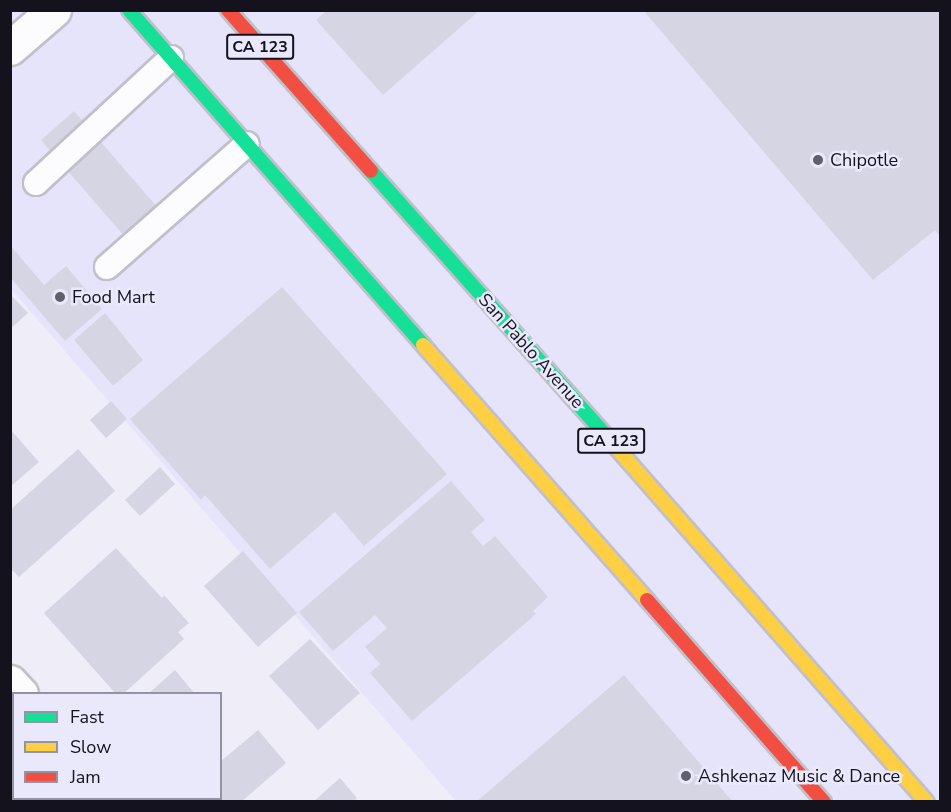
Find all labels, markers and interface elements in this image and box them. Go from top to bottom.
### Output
road number: CA 123 [226,34,294,60]
place label: Chipotle [830,149,898,171]
marker: Chipotle [811,153,825,167]
place label: Food Mart [72,286,155,308]
street label: San Pablo Avenue [474,289,588,413]
marker: Food Mart [53,290,67,304]
road number: CA 123 [576,428,646,454]
legend [12,692,222,800]
text: Fast [70,705,104,729]
text: Slow [70,735,111,759]
text: Jam [70,765,101,789]
place label: Ashkenaz Music & Dance [698,765,900,787]
marker: Ashkenaz Music & Dance [679,769,693,783]

